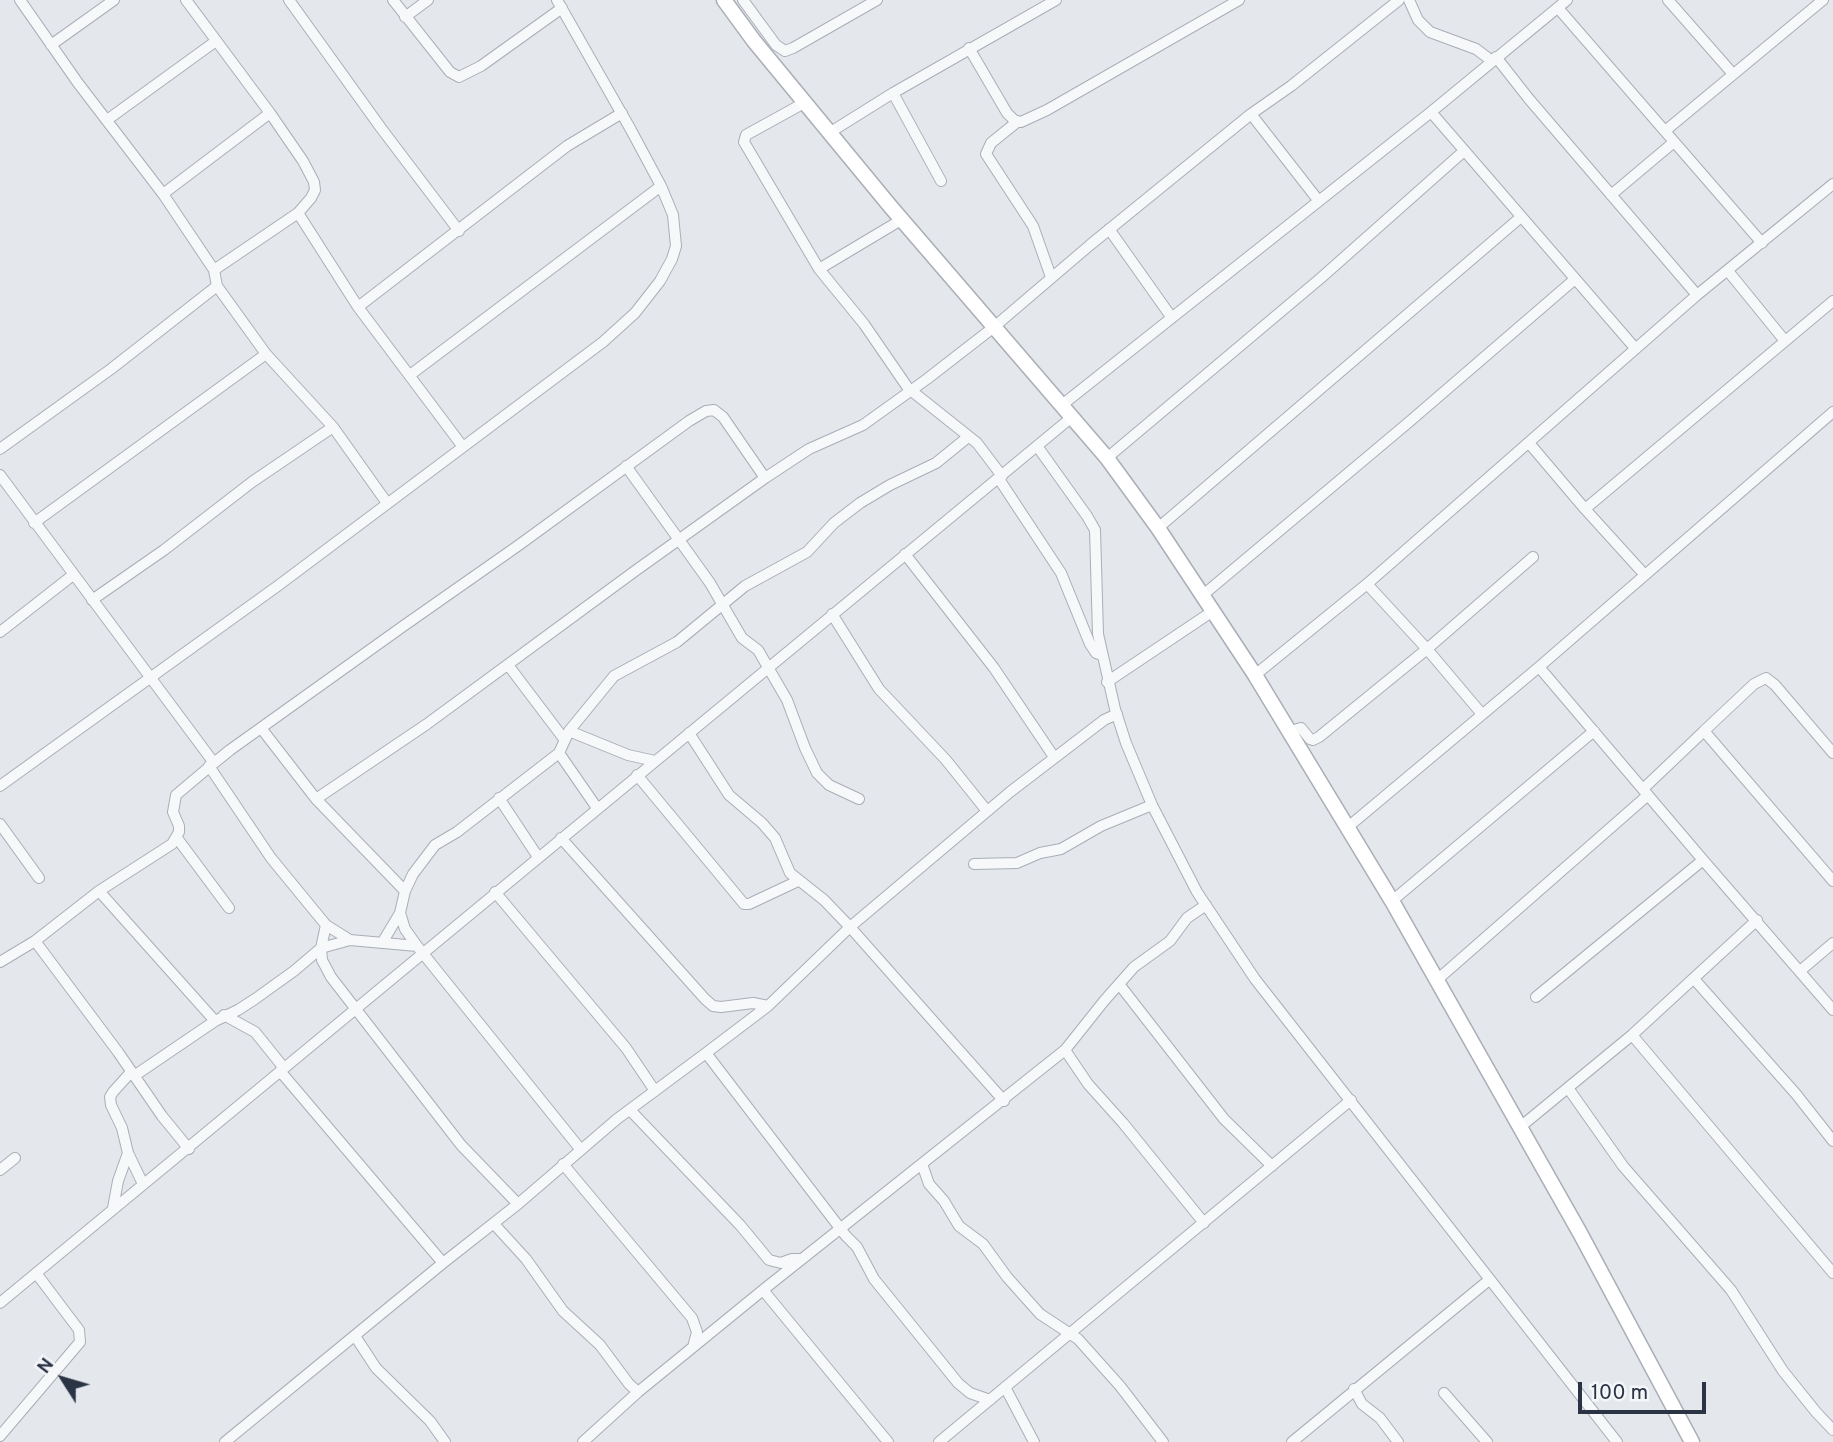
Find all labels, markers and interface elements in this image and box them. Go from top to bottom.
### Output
north arrow [28,1344,98,1414]
text: N [33,1354,60,1379]
scale bar [1581,1368,1709,1412]
text: 100 m [1591,1380,1648,1407]

